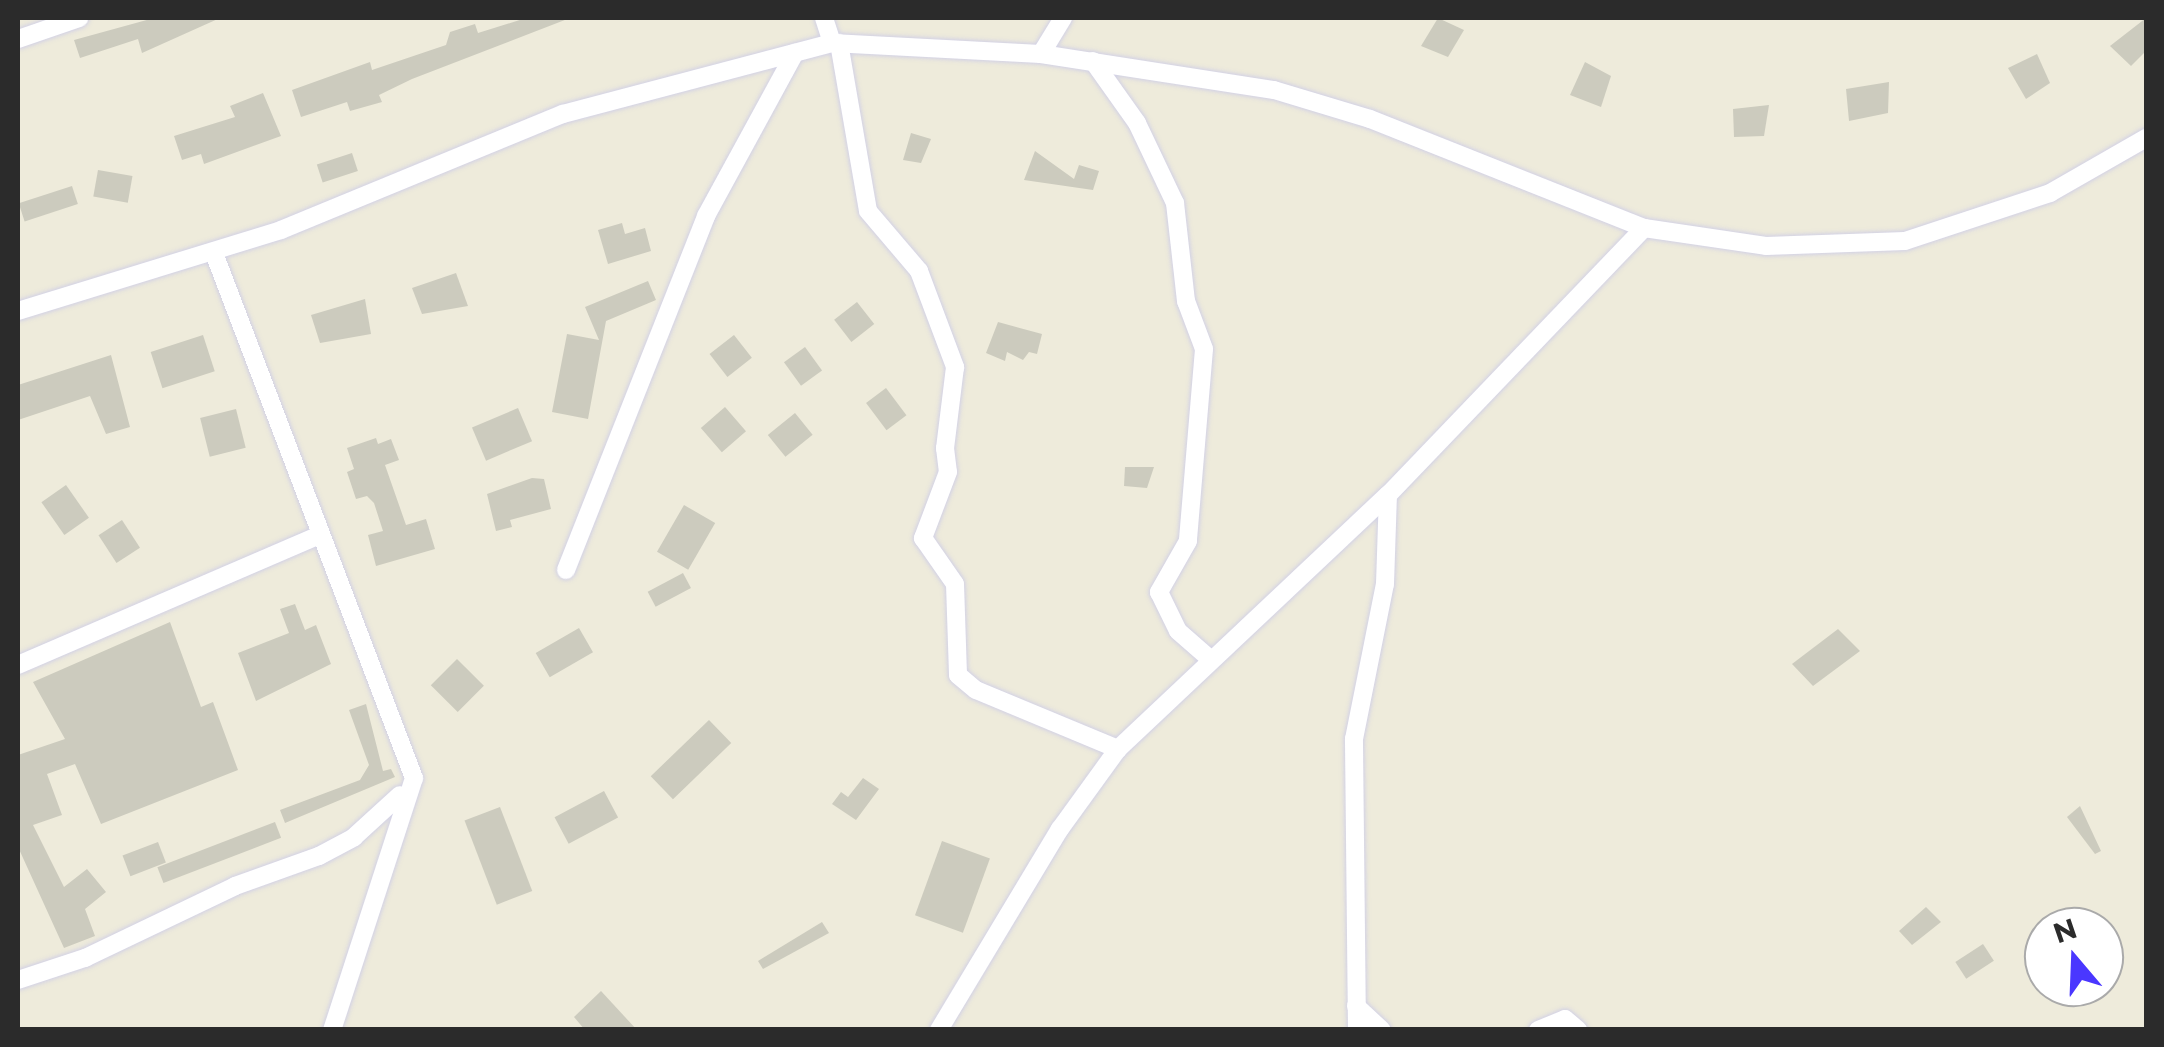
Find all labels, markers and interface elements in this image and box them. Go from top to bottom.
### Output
north arrow [2024,907,2124,1007]
text: N [2049,911,2081,950]

